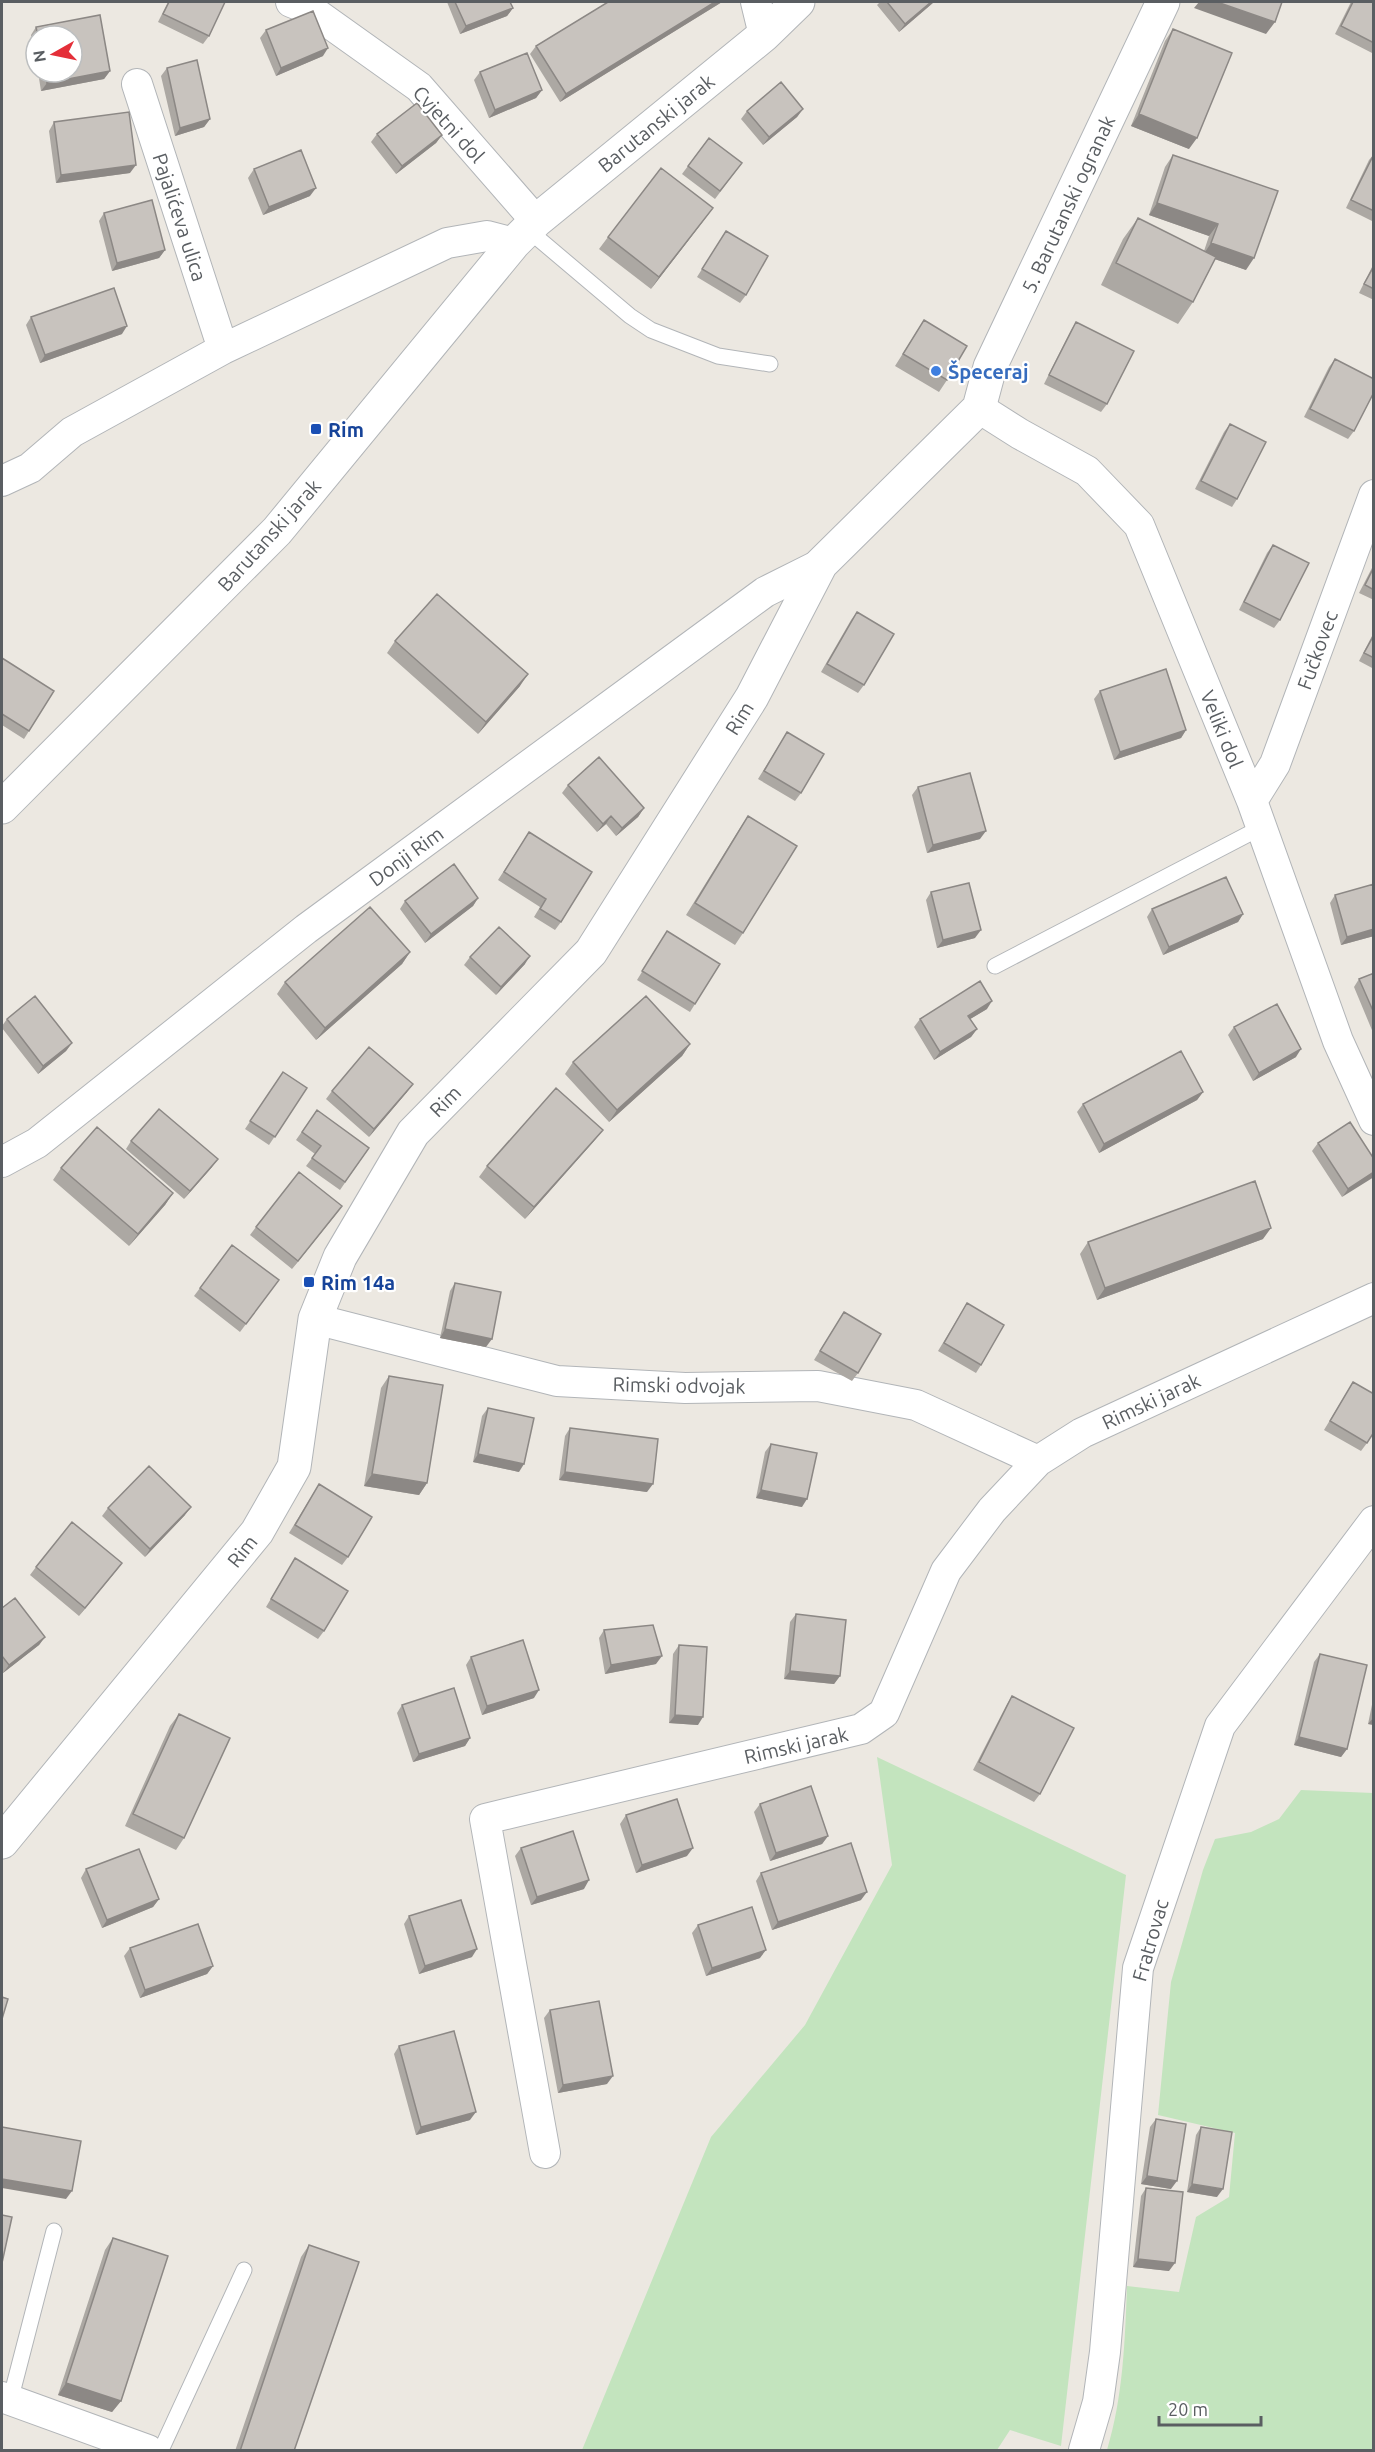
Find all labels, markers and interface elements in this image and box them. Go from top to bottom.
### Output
north arrow [24,24,84,84]
text: N [29,49,49,64]
street label: Barutanski jarak [593,69,719,177]
street label: Cvjetni dol [409,81,489,167]
street label: 5. Barutanski ogranak [1017,112,1119,296]
street label: Pajalićeva ulica [148,150,212,284]
place label: Špeceraj [948,360,1029,383]
marker: Špeceraj [929,364,943,378]
place label: Rim [328,418,364,441]
marker: Rim [309,422,323,436]
street label: Barutanski jarak [213,474,325,596]
street label: Fučkovec [1292,607,1342,693]
street label: Veliki dol [1196,687,1248,771]
street label: Rim [720,697,758,739]
street label: Donji Rim [364,821,448,891]
street label: Rim [425,1081,465,1121]
place label: Rim 14a [321,1271,395,1294]
marker: Rim 14a [302,1275,316,1289]
street label: Rimski jarak [1098,1368,1204,1434]
street label: Rimski odvojak [612,1372,746,1398]
street label: Rim [222,1530,262,1572]
street label: Rimski jarak [742,1722,850,1768]
street label: Fratrovac [1127,1896,1173,1984]
scale bar [1159,2389,1261,2427]
text: 20 m [1168,2399,1208,2419]

